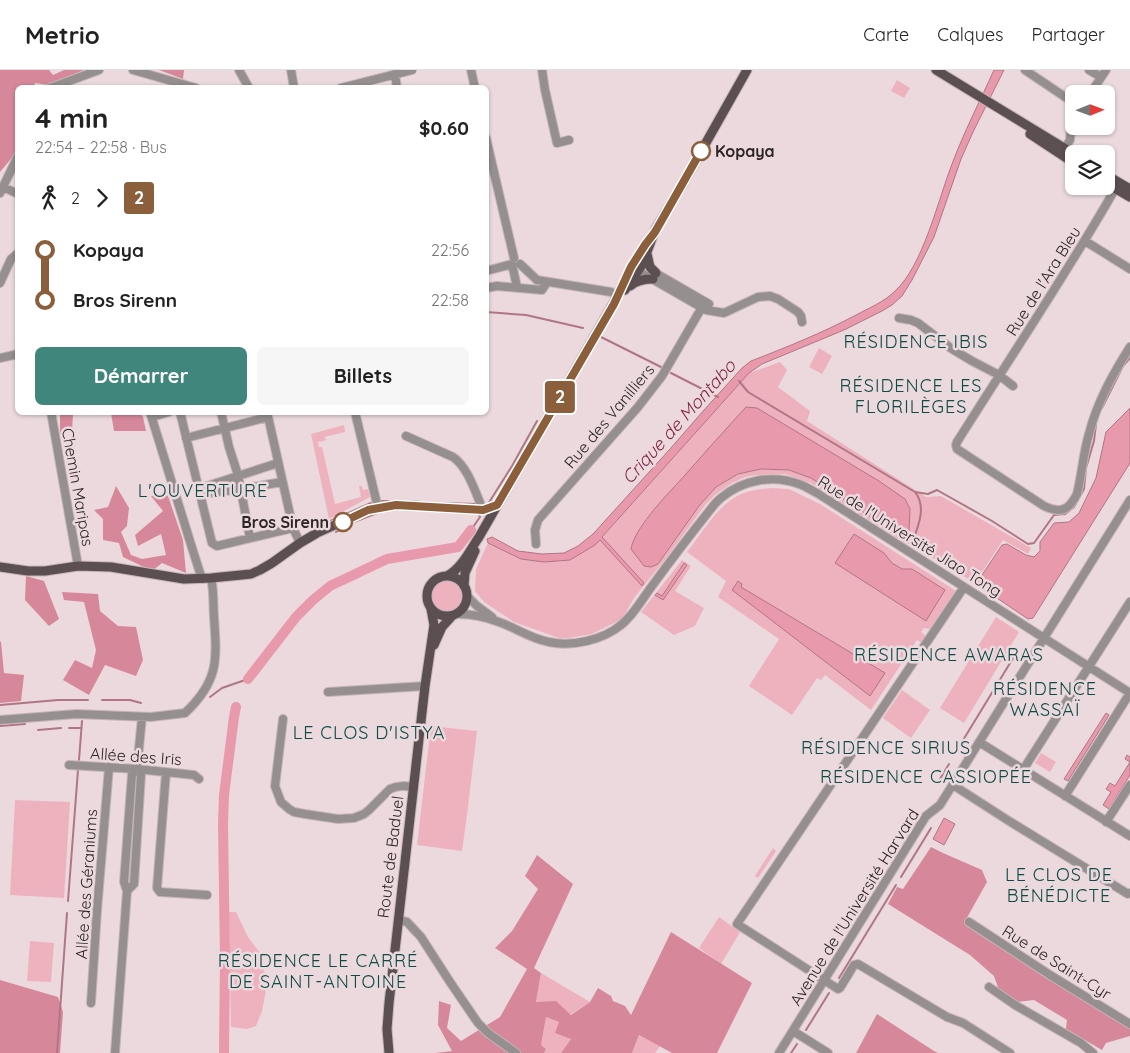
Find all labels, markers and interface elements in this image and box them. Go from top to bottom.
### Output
text: Metrio [25,20,100,50]
text: Carte [863,23,909,46]
text: Calques [937,23,1004,46]
text: Partager [1032,23,1105,46]
north arrow [1065,85,1115,135]
map controls [1065,85,1115,195]
text: 4 min [35,100,108,135]
text: $0.60 [419,116,469,140]
text: 22:54 – 22:58 · Bus [35,137,167,157]
marker: Kopaya [691,141,711,161]
place label: Kopaya [715,141,775,161]
button: layers [1065,145,1115,195]
icon: walk [35,184,63,212]
icon: forward [88,184,116,212]
text: 2 [134,186,144,209]
text: 2 [71,188,80,208]
street label: Rue de l'Ara Bleu [1001,223,1085,339]
text: Kopaya [73,238,144,262]
text: 22:56 [431,240,469,260]
text: Bros Sirenn [73,288,177,312]
text: 22:58 [431,290,469,310]
district label: RÉSIDENCE IBIS [844,330,988,353]
button: Démarrer [35,347,247,405]
button: Billets [257,347,469,405]
water label: Crique de Montabo [617,354,741,489]
street label: Rue des Vanilliers [560,360,658,472]
district label: RÉSIDENCE LES FLORILÈGES [840,374,982,418]
line badge: 2 [544,381,576,413]
text: 2 [555,385,565,408]
street label: Chemin Maripas [58,426,98,548]
street label: Rue de l'Université Jiao Tong [814,471,1006,601]
district label: L'OUVERTURE [138,479,268,502]
place label: Bros Sirenn [241,512,329,532]
marker: Bros Sirenn [333,512,353,532]
district label: RÉSIDENCE AWARAS [854,643,1044,666]
district label: RÉSIDENCE WASSAÏ [993,677,1097,721]
district label: LE CLOS D'ISTYA [293,721,445,744]
district label: RÉSIDENCE SIRIUS [801,736,971,759]
street label: Allée des Iris [90,743,182,769]
district label: RÉSIDENCE CASSIOPÉE [820,765,1032,788]
street label: Route de Baduel [373,795,407,919]
street label: Avenue de l'Université Harvard [785,805,923,1009]
street label: Allée des Géraniums [71,808,101,960]
district label: LE CLOS DE BÉNÉDICTE [1005,863,1113,907]
street label: Rue de Saint-Cyr [999,920,1115,1004]
district label: RÉSIDENCE LE CARRÉ DE SAINT-ANTOINE [218,949,418,993]

